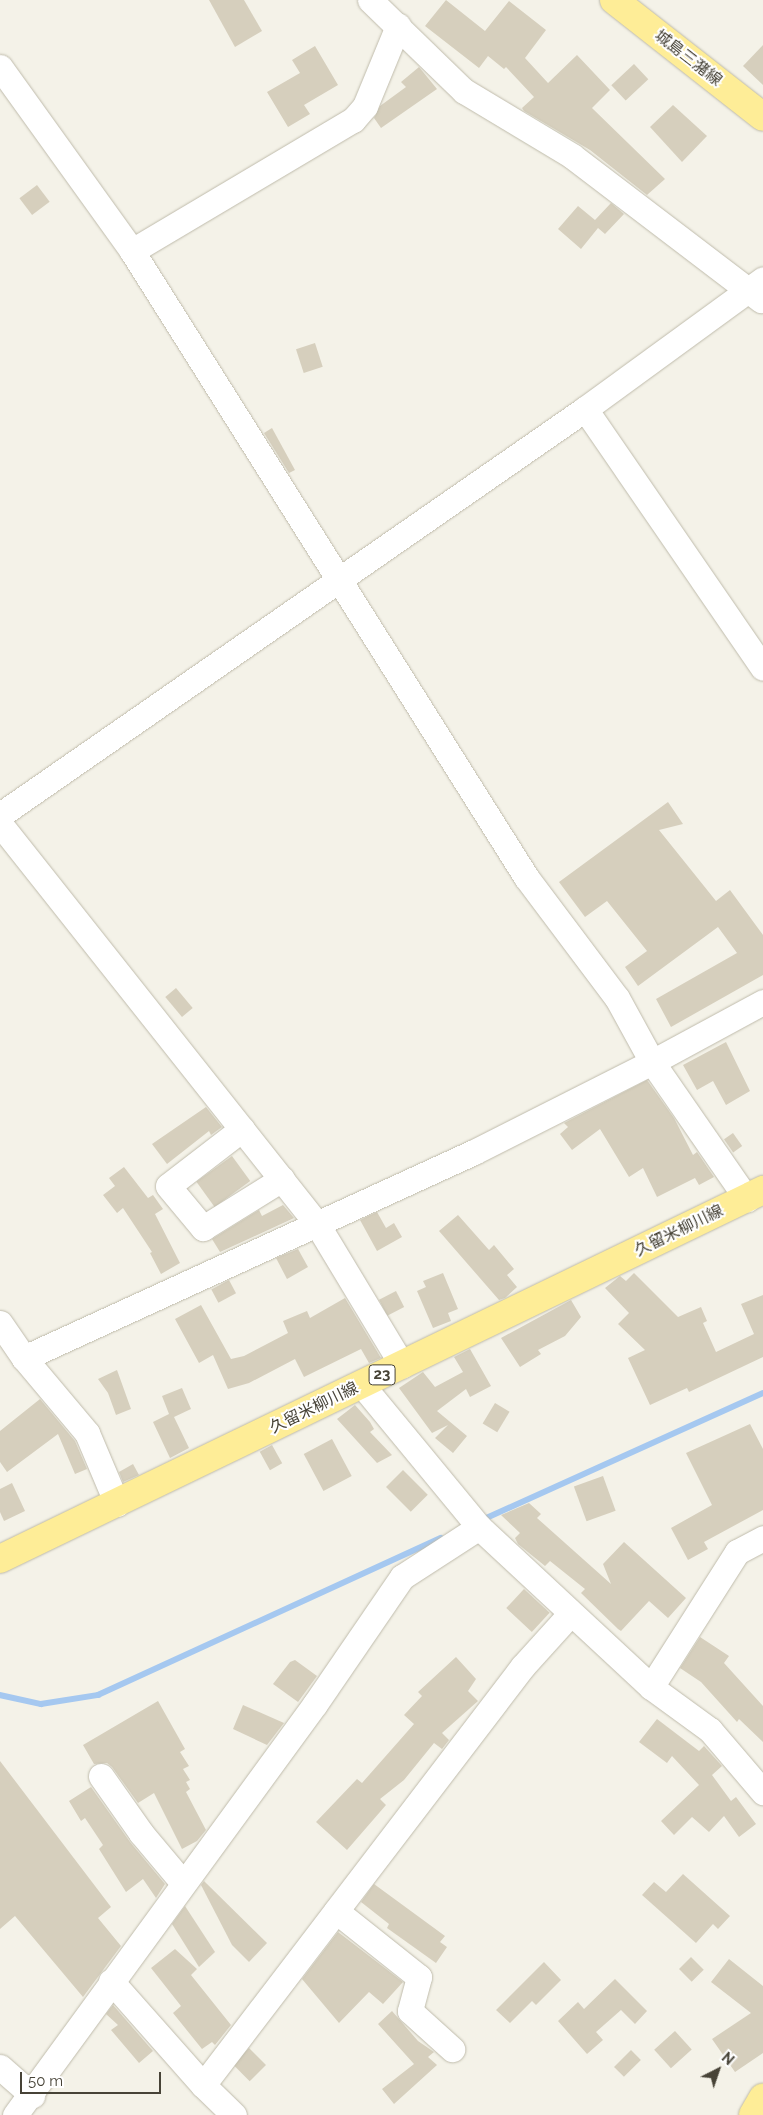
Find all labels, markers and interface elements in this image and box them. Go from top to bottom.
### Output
street label: 城島三潴線 [651,26,725,90]
street label: 久留米柳川線 [632,1201,726,1261]
road number: 23 [368,1362,396,1388]
street label: 久留米柳川線 [267,1378,361,1438]
north arrow [693,2045,743,2095]
text: N [719,2049,737,2068]
scale bar [22,2062,164,2094]
text: 50 m [28,2072,63,2090]

